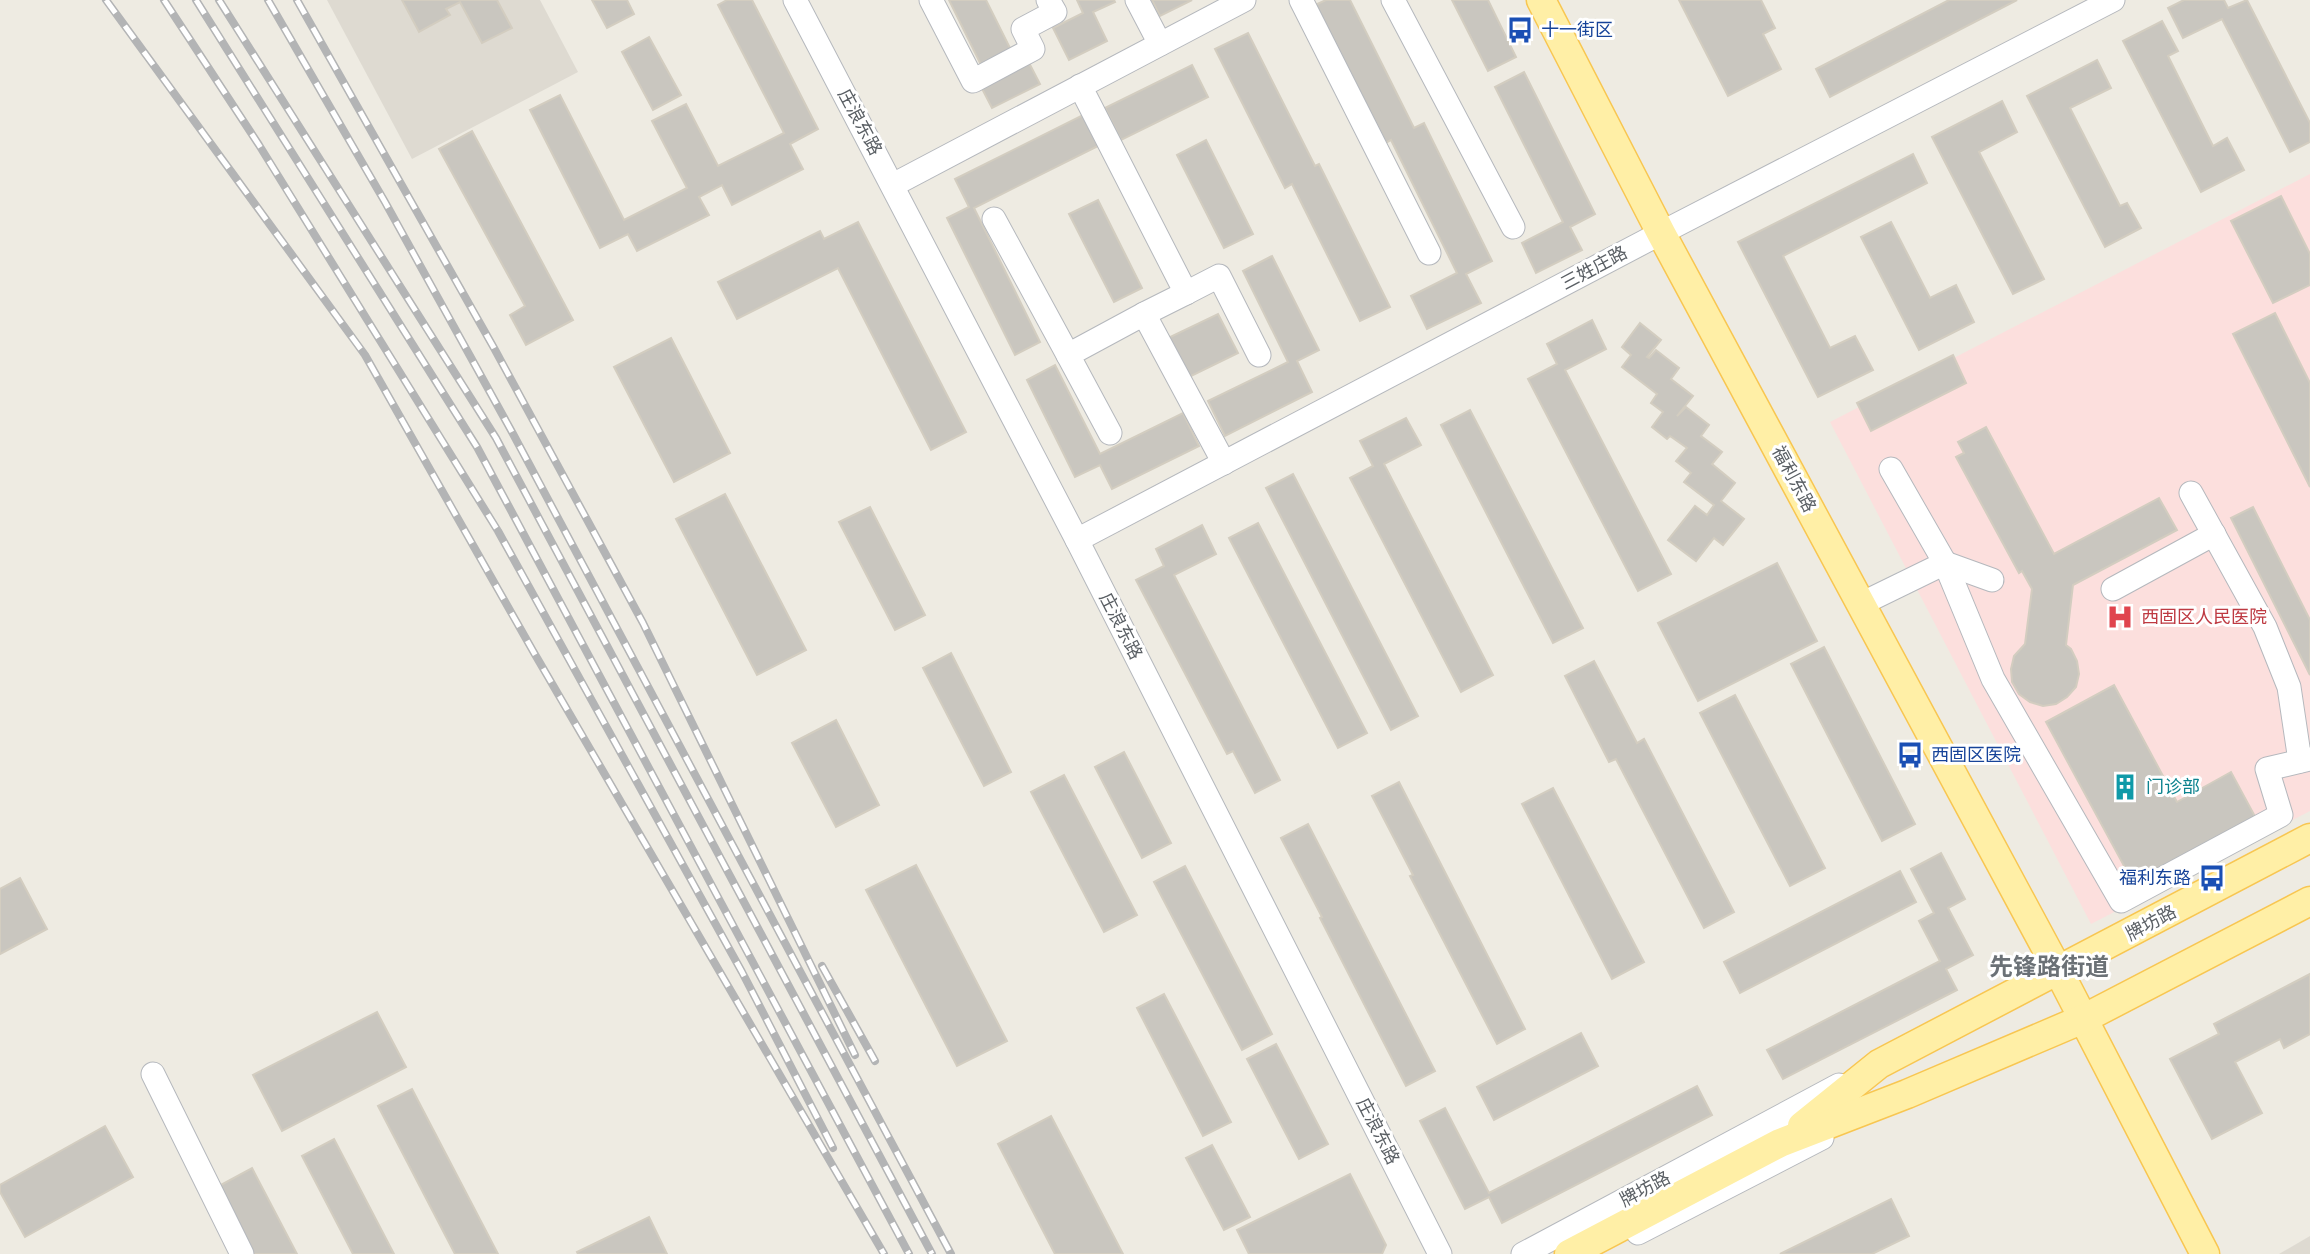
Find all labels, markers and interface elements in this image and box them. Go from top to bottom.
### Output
bus stop icon: 十一街区 [1505,15,1535,45]
place label: 十一街区 [1541,19,1613,41]
street label: 庄浪东路 [833,85,887,159]
street label: 三姓庄路 [1557,241,1631,295]
street label: 福利东路 [1767,442,1821,516]
street label: 庄浪东路 [1095,589,1147,663]
hospital icon: 西固区人民医院 [2105,602,2135,632]
place label: 西固区人民医院 [2141,606,2267,628]
bus stop icon: 西固区医院 [1895,740,1925,770]
place label: 西固区医院 [1931,744,2021,766]
building icon: 门诊部 [2110,772,2140,802]
place label: 门诊部 [2146,776,2200,798]
bus stop icon: 福利东路 [2197,863,2227,893]
place label: 福利东路 [2119,867,2191,889]
street label: 牌坊路 [2122,901,2180,945]
district label: 先锋路街道 [1989,952,2109,981]
street label: 庄浪东路 [1352,1094,1404,1168]
street label: 牌坊路 [1616,1167,1674,1211]

